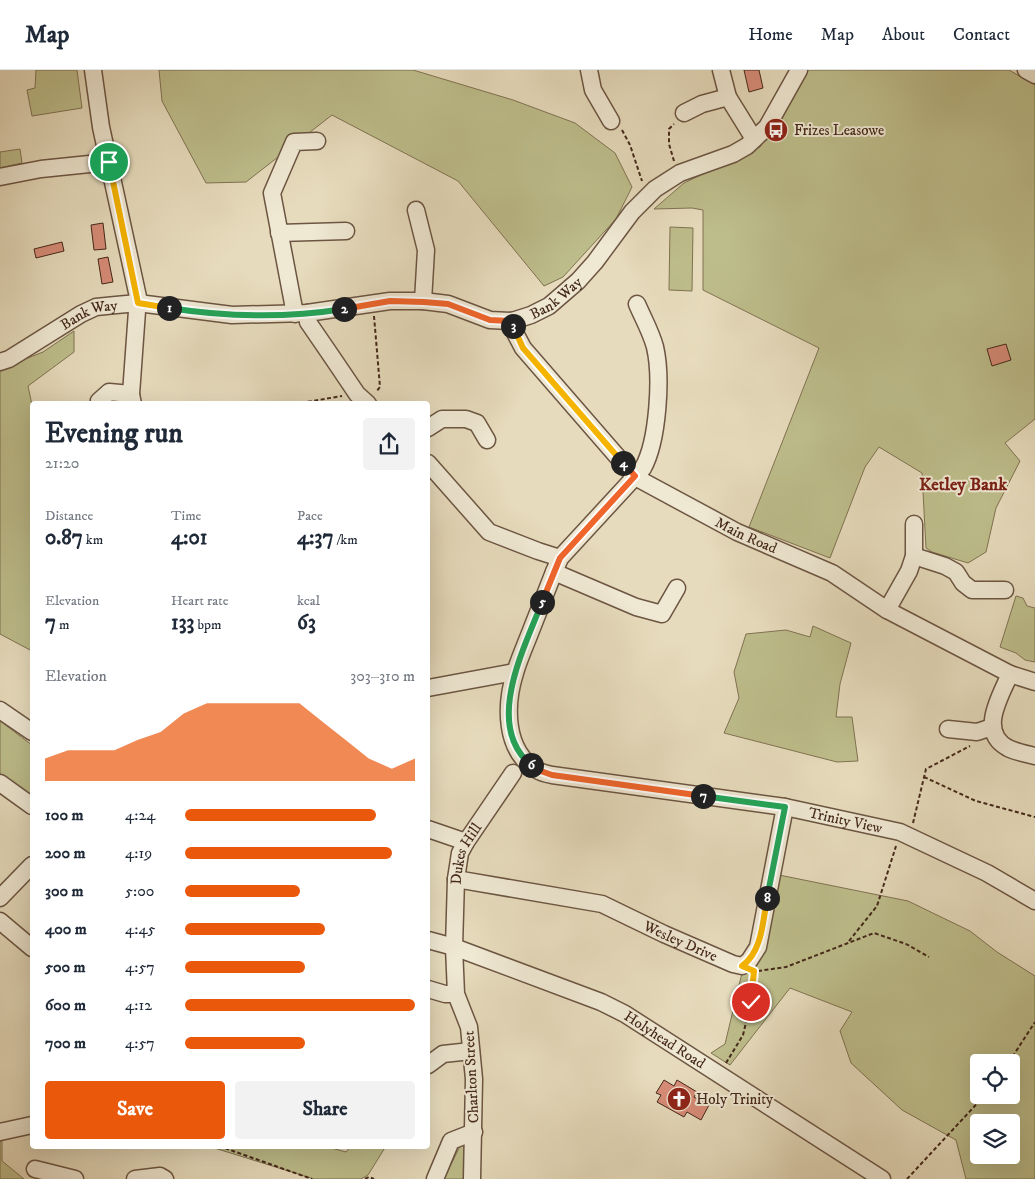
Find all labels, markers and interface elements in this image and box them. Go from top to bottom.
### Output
text: Map [25,20,69,50]
text: Home [748,24,793,46]
text: Map [821,24,854,46]
text: About [882,24,925,46]
text: Contact [953,24,1010,46]
bus stop icon: Frizes Leasowe [763,117,789,143]
place label: Frizes Leasowe [794,121,884,140]
pin [88,141,130,183]
icon: arrive [95,148,123,176]
street label: Bank Way [527,272,587,324]
street label: Bank Way [57,296,119,335]
pin: 1 [156,296,182,320]
pin: 2 [332,296,356,322]
text: 1 [167,299,172,317]
text: 2 [341,300,348,318]
pin: 3 [500,314,526,338]
text: 3 [511,317,516,335]
text: Evening run [45,416,183,451]
button: share [363,418,415,470]
pin: 4 [610,450,636,476]
text: 21:20 [45,453,79,473]
text: 4 [619,454,628,472]
district label: Ketley Bank [919,474,1008,496]
text: Distance [45,507,93,525]
text: Time [171,507,201,525]
text: Pace [297,507,323,525]
street label: Main Road [712,513,780,558]
text: 0.87 [45,525,83,551]
text: 4:01 [171,525,207,551]
text: 4:37 [297,525,333,551]
text: km [83,531,103,549]
text: /km [333,531,358,549]
pin: 5 [530,590,554,614]
text: Elevation [45,592,99,610]
text: Heart rate [171,592,228,610]
text: kcal [297,592,320,610]
text: 5 [539,593,546,611]
text: 7 [45,610,56,636]
text: 133 [171,610,194,636]
text: 63 [297,610,316,636]
text: m [56,616,70,634]
text: bpm [194,616,222,634]
text: Elevation [45,666,107,686]
text: 303–310 m [350,666,415,686]
pin: 6 [518,752,544,778]
text: 6 [528,756,535,774]
pin: 7 [690,784,716,808]
text: 7 [700,787,707,805]
street label: Trinity View [807,803,884,838]
text: 100 m [45,805,84,825]
text: 4:24 [125,805,155,825]
street label: Dukes Hill [447,819,486,885]
text: 200 m [45,843,86,863]
text: 4:19 [125,843,152,863]
text: 300 m [45,881,84,901]
text: 5:00 [125,881,154,901]
pin: 8 [754,886,780,910]
text: 8 [764,889,771,907]
street label: Wesley Drive [640,916,720,966]
text: 400 m [45,919,87,939]
text: 4:45 [125,919,155,939]
text: 500 m [45,957,86,977]
text: 4:57 [125,957,155,977]
pin [730,981,772,1023]
icon: check [737,988,765,1016]
text: 600 m [45,995,86,1015]
text: 4:12 [125,995,152,1015]
street label: Holyhead Road [620,1007,709,1073]
street label: Charlton Street [460,1030,483,1124]
text: 700 m [45,1033,86,1053]
text: 4:57 [125,1033,155,1053]
map controls [970,1054,1020,1164]
button: locate [970,1054,1020,1104]
button: Save [45,1081,225,1139]
button: Share [235,1081,415,1139]
church icon: Holy Trinity [666,1086,692,1112]
place label: Holy Trinity [696,1090,774,1109]
button: layers [970,1114,1020,1164]

